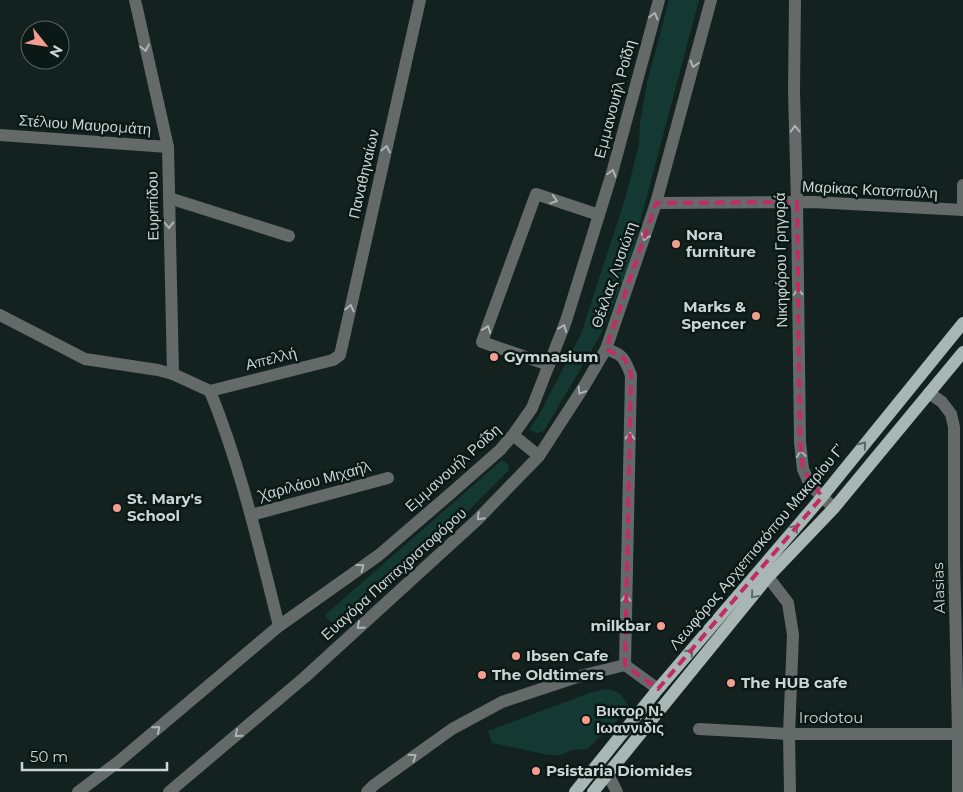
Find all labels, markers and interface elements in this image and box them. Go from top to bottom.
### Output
one-way arrow [648,12,659,21]
north arrow [20,20,70,70]
street label: Εμμανουήλ Ροΐδη [590,38,639,160]
text: N [46,42,67,61]
one-way arrow [140,43,150,52]
one-way arrow [689,60,700,69]
street label: Στέλιου Μαυρομάτη [18,110,152,139]
one-way arrow [790,125,800,132]
street label: Παναθηναίων [344,127,383,220]
one-way arrow [380,145,391,154]
one-way arrow [606,169,617,178]
street label: Ευριπίδου [142,171,163,241]
street label: Μαρίκας Κοτοπούλη [802,176,938,203]
street label: Νικηφόρου Γρηγορά [770,192,791,328]
one-way arrow [549,194,558,204]
street label: Θέκλας Λυσιώτη [586,219,641,330]
one-way arrow [164,221,175,229]
place label: Nora furniture [686,225,756,261]
one-way arrow [641,232,651,241]
marker: Nora furniture [670,238,682,250]
one-way arrow [793,287,803,295]
place label: Marks & Spencer [681,297,747,333]
one-way arrow [344,303,355,312]
marker: Marks & Spencer [750,310,762,322]
one-way arrow [557,324,567,333]
one-way arrow [481,325,491,334]
street label: Απελλή [243,343,298,374]
place label: Gymnasium [504,347,598,366]
marker: Gymnasium [488,351,500,363]
one-way arrow [578,385,588,394]
street label: Εμμανουήλ Ροΐδη [401,420,504,515]
one-way arrow [625,432,635,440]
street label: Λεωφόρος Αρχιεπισκόπου Μακαρίου Γ’ [665,440,848,653]
one-way arrow [858,442,866,451]
one-way arrow [796,450,807,458]
street label: Χαριλάου Μιχαήλ [255,456,374,505]
place label: St. Mary's School [127,489,202,525]
marker: St. Mary's School [111,502,123,514]
street label: Ευαγόρα Παπαχριστοφόρου [317,503,470,644]
one-way arrow [477,511,486,520]
one-way arrow [789,525,798,534]
street label: Alasias [928,562,949,614]
one-way arrow [356,564,365,573]
one-way arrow [751,589,759,598]
one-way arrow [621,594,632,602]
place label: milkbar [590,616,652,635]
marker: milkbar [655,620,667,632]
one-way arrow [356,621,365,630]
place label: Ibsen Cafe [526,646,609,665]
one-way arrow [684,649,693,658]
marker: Ibsen Cafe [510,650,522,662]
place label: The Oldtimers [492,665,604,684]
marker: The Oldtimers [476,669,488,681]
place label: The HUB cafe [741,673,847,692]
marker: The HUB cafe [725,677,737,689]
place label: Βικτορ Ν. Ιωαννιδις [596,701,664,737]
street label: Irodotou [799,708,863,727]
marker: Βικτορ Ν. Ιωαννιδις [580,714,592,726]
one-way arrow [152,726,161,735]
one-way arrow [235,728,244,736]
scale bar [22,740,168,772]
text: 50 m [30,747,68,766]
one-way arrow [408,753,417,763]
place label: Psistaria Diomides [546,761,692,780]
marker: Psistaria Diomides [530,765,542,777]

